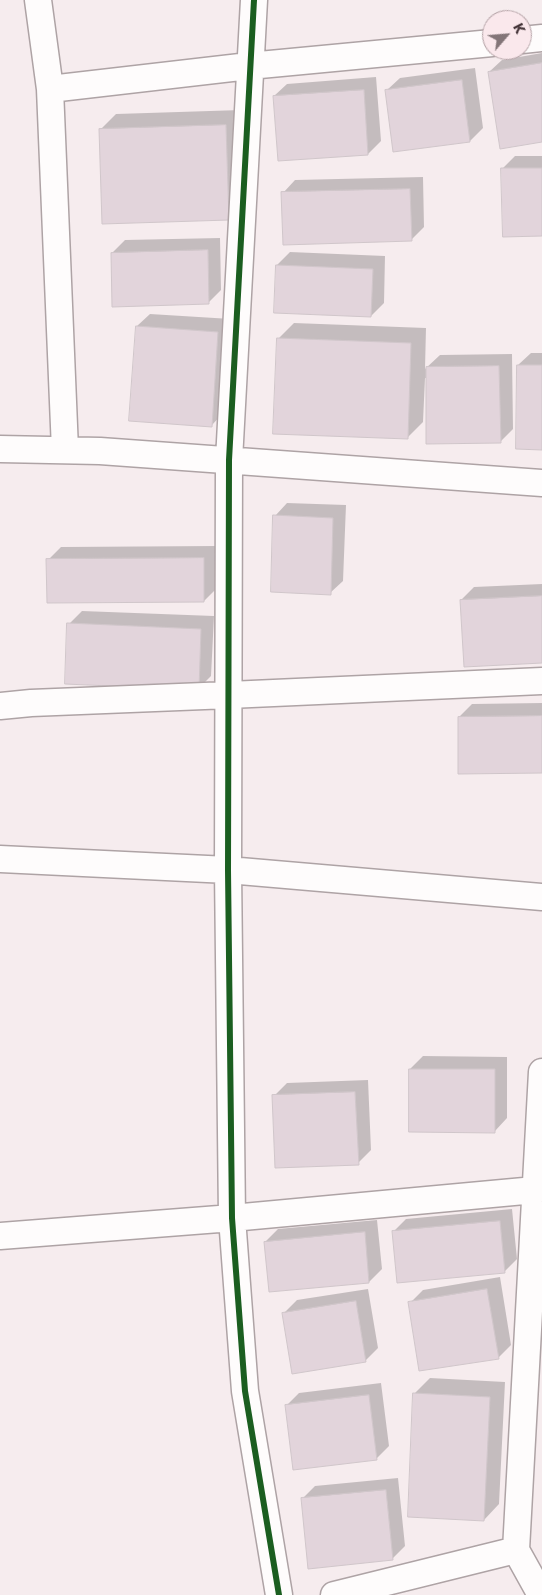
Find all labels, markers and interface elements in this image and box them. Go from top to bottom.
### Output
north arrow [482,10,532,60]
text: K [508,20,531,38]

